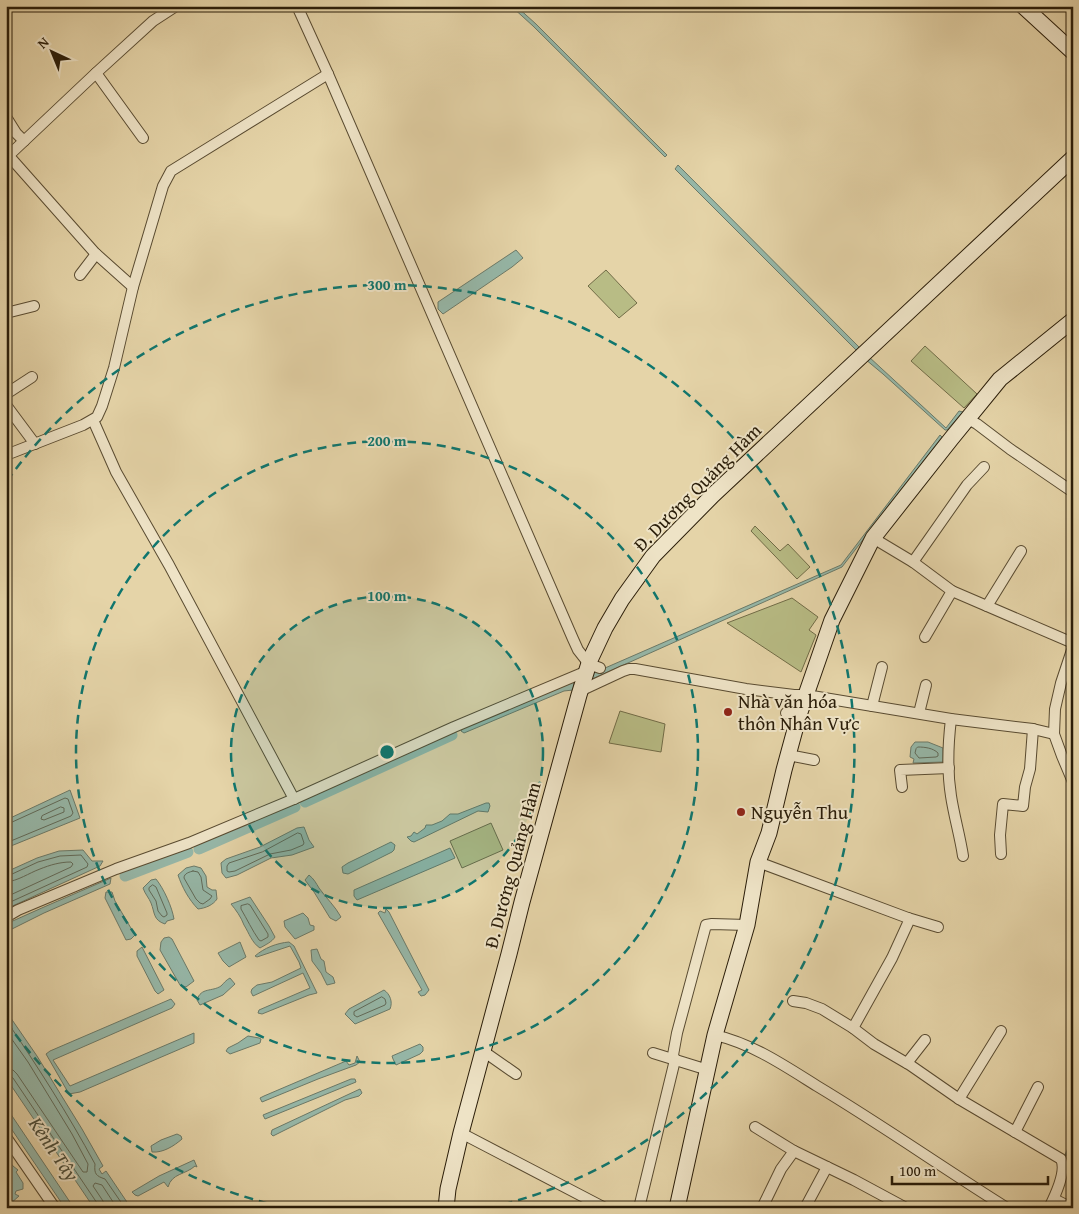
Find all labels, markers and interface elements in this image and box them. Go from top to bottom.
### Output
north arrow [28,28,78,78]
text: N [33,32,54,53]
text: 300 m [367,274,407,295]
street label: Đ. Dương Quảng Hàm [627,416,768,557]
text: 200 m [367,430,407,451]
text: 100 m [367,585,407,606]
place label: Nhà văn hóa thôn Nhân Vực [738,687,860,737]
marker: Nhà văn hóa thôn Nhân Vực [722,706,734,718]
centre of rings [378,743,396,761]
street label: Đ. Dương Quảng Hàm [476,778,548,951]
place label: Nguyễn Thu [751,798,849,826]
marker: Nguyễn Thu [735,806,747,818]
water label: Kênh Tây [22,1110,87,1187]
scale bar [892,1154,1048,1186]
text: 100 m [899,1160,937,1181]

